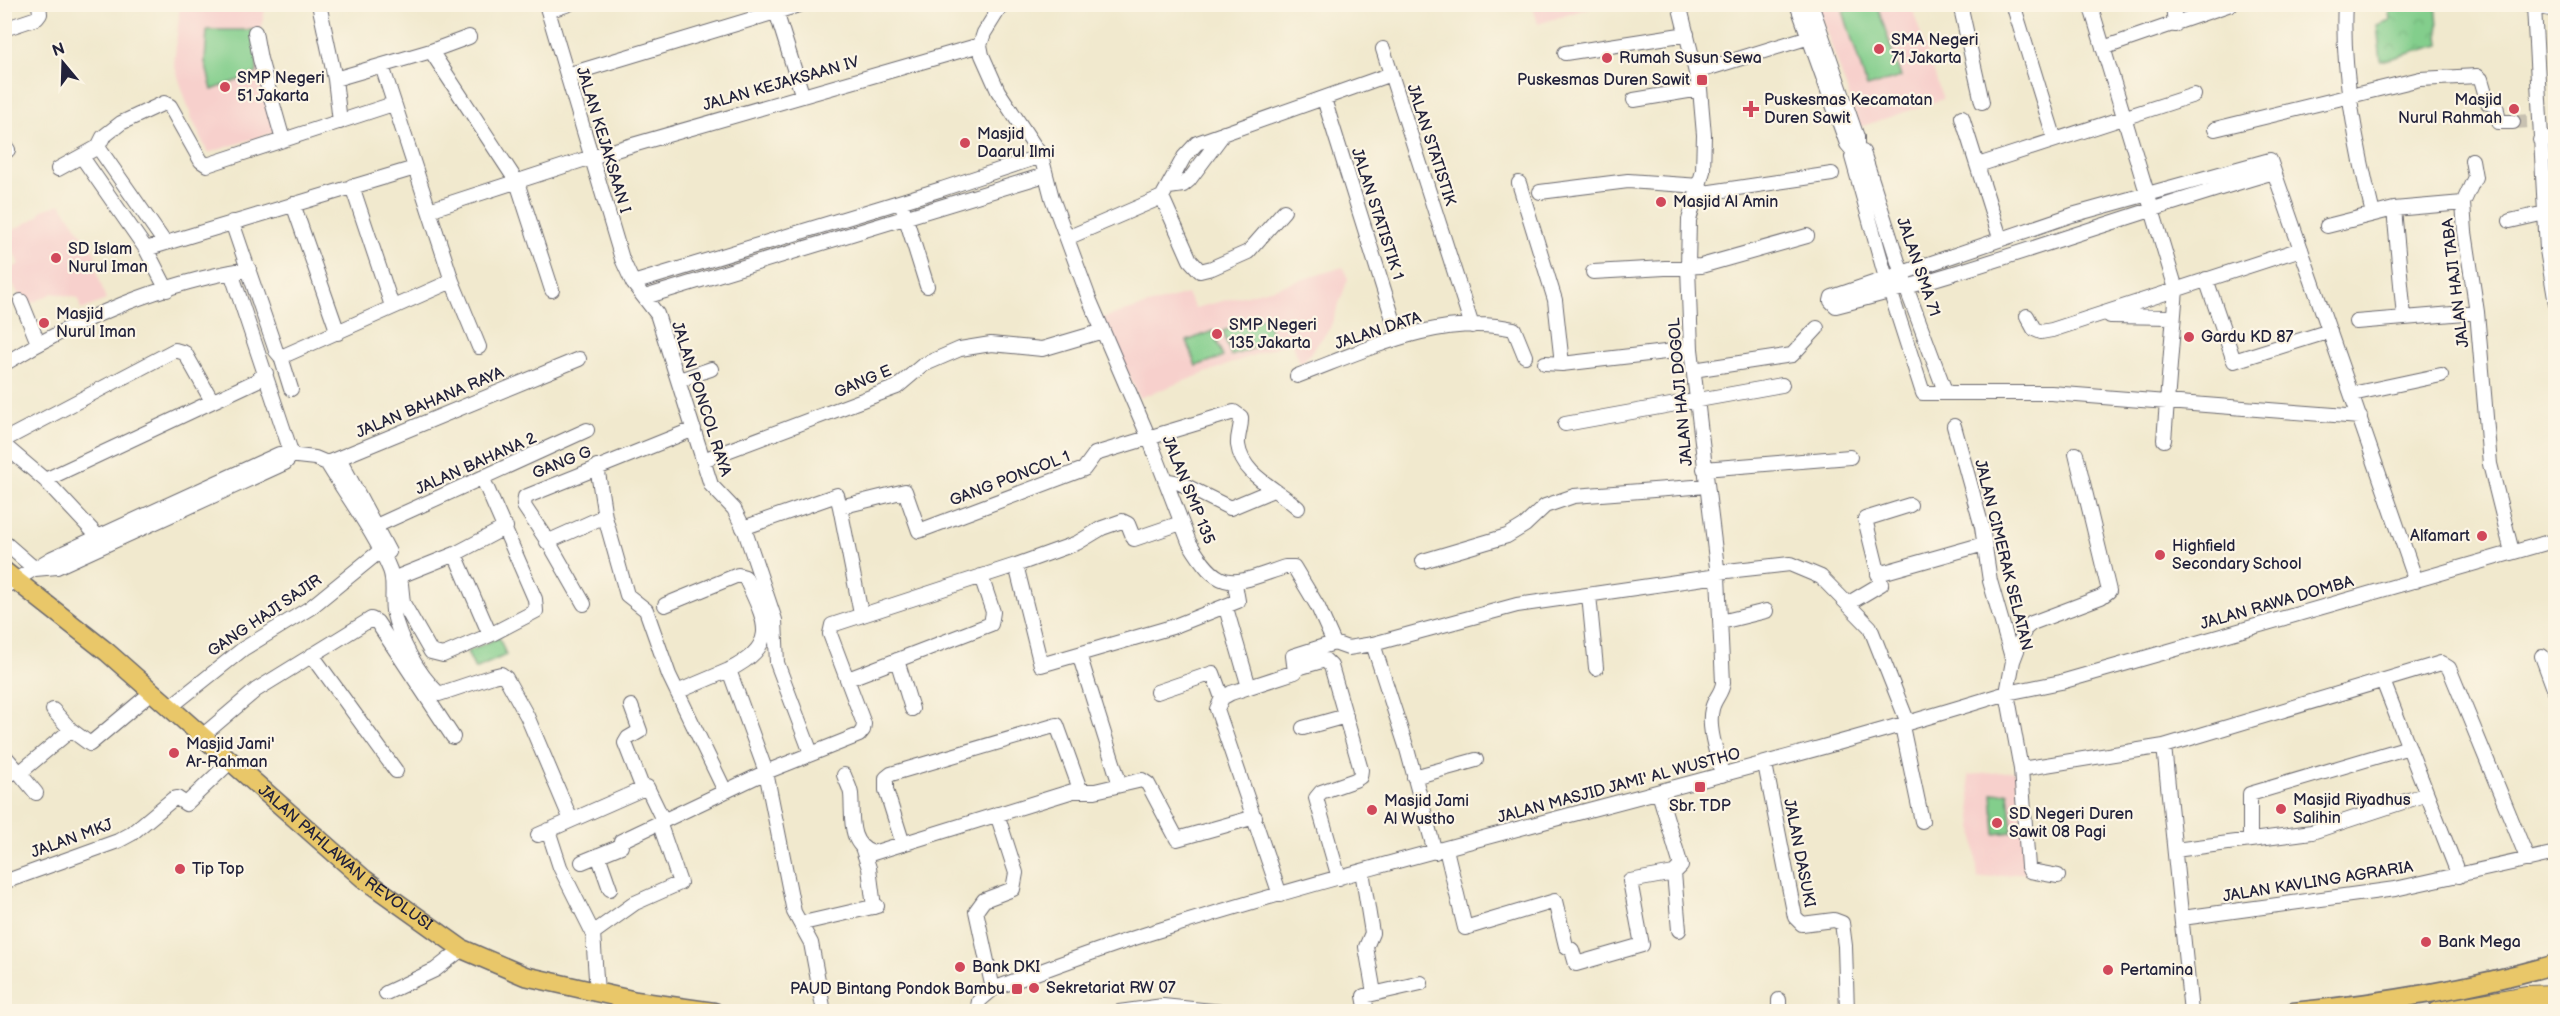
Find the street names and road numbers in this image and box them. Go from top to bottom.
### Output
street label: JALAN KEJAKSAAN IV [701,53,861,115]
street label: JALAN KEJAKSAAN I [572,65,634,215]
street label: JALAN STATISTIK [1402,82,1460,209]
street label: JALAN STATISTIK 1 [1347,146,1407,282]
street label: JALAN SMA 71 [1892,215,1944,319]
street label: JALAN HAJI TABA [2439,217,2473,349]
street label: JALAN DATA [1332,308,1424,354]
street label: JALAN HAJI DOGOL [1665,316,1697,467]
street label: JALAN PONCOL RAYA [667,319,735,479]
street label: GANG E [831,361,895,403]
street label: JALAN BAHANA RAYA [353,363,507,443]
street label: JALAN BAHANA 2 [413,429,540,499]
street label: JALAN SMP 135 [1158,433,1218,547]
street label: GANG G [530,443,594,483]
street label: GANG PONCOL 1 [947,447,1073,511]
street label: JALAN CIMERAK SELATAN [1970,457,2036,653]
street label: GANG HAJI SAJIR [204,571,326,661]
street label: JALAN RAWA DOMBA [2198,572,2356,634]
street label: JALAN MASJID JAMI' AL WUSTHO [1495,744,1743,828]
street label: JALAN PAHLAWAN REVOLUSI [254,781,436,934]
street label: JALAN DASUKI [1779,797,1819,909]
street label: JALAN MKJ [29,815,116,863]
street label: JALAN KAVLING AGRARIA [2221,858,2415,906]

